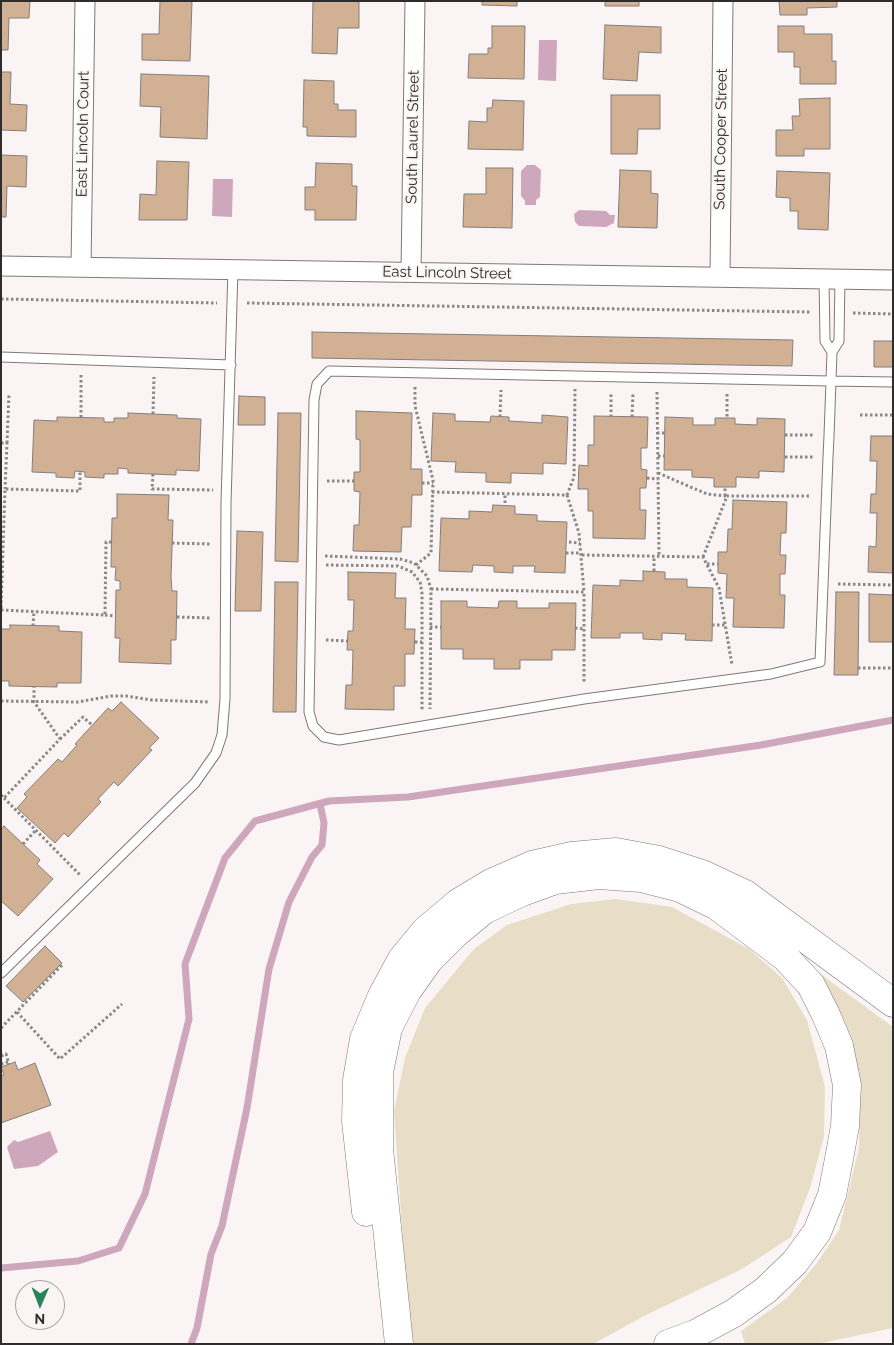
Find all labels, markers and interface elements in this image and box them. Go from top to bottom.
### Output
street label: South Cooper Street [711,68,731,210]
street label: South Laurel Street [403,70,423,204]
street label: East Lincoln Court [73,71,93,197]
street label: East Lincoln Street [382,263,512,283]
north arrow [15,1280,65,1330]
text: N [34,1311,45,1327]

